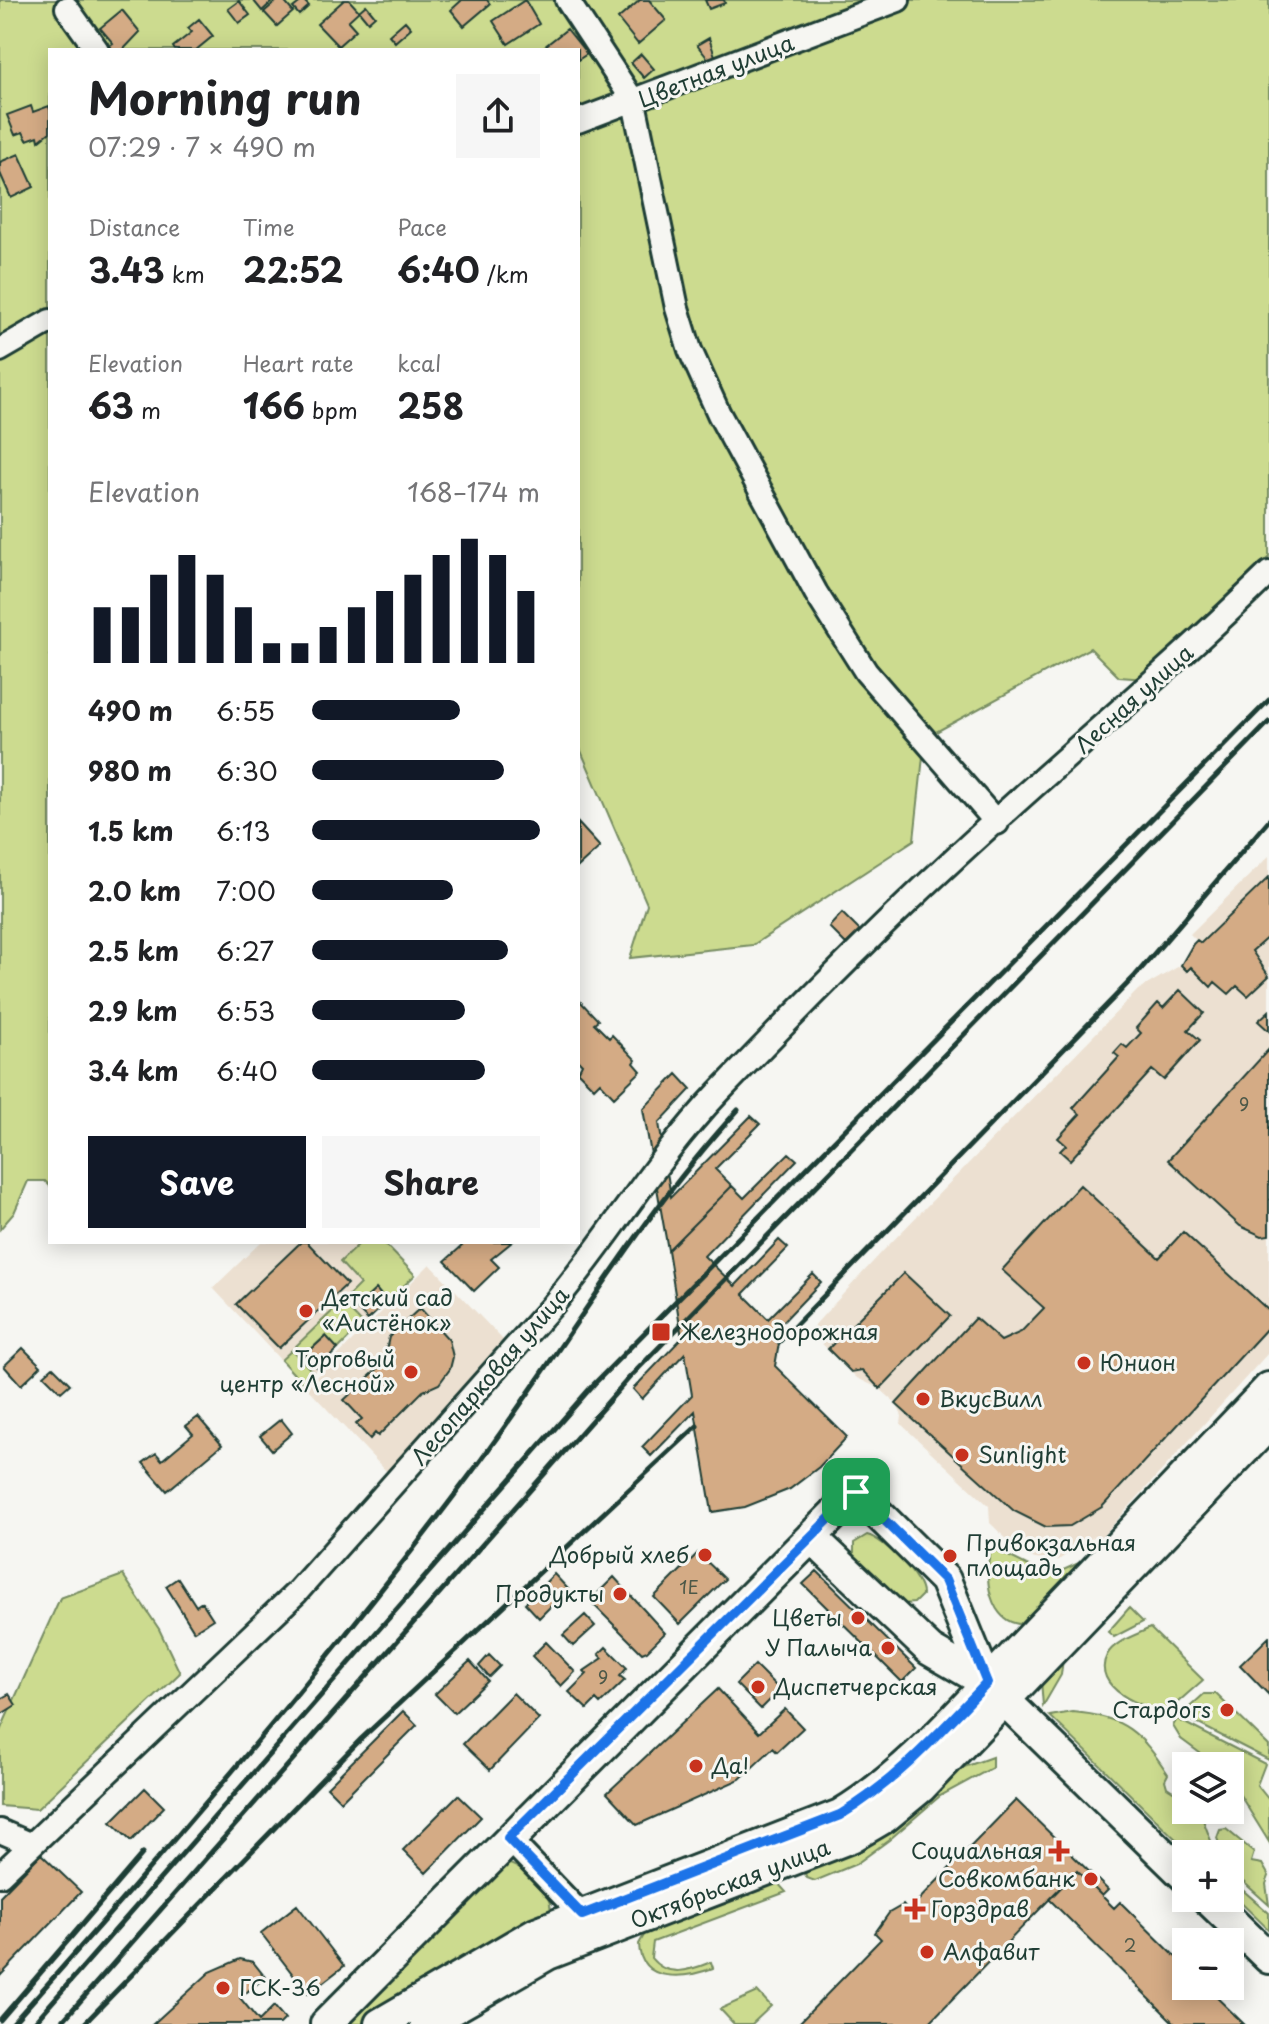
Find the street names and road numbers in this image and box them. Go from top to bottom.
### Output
street label: Цветная улица [633,25,798,114]
street label: Лесная улица [1066,635,1200,760]
street label: Лесопарковая улица [402,1278,576,1472]
street label: Октябрьская улица [625,1829,834,1936]

